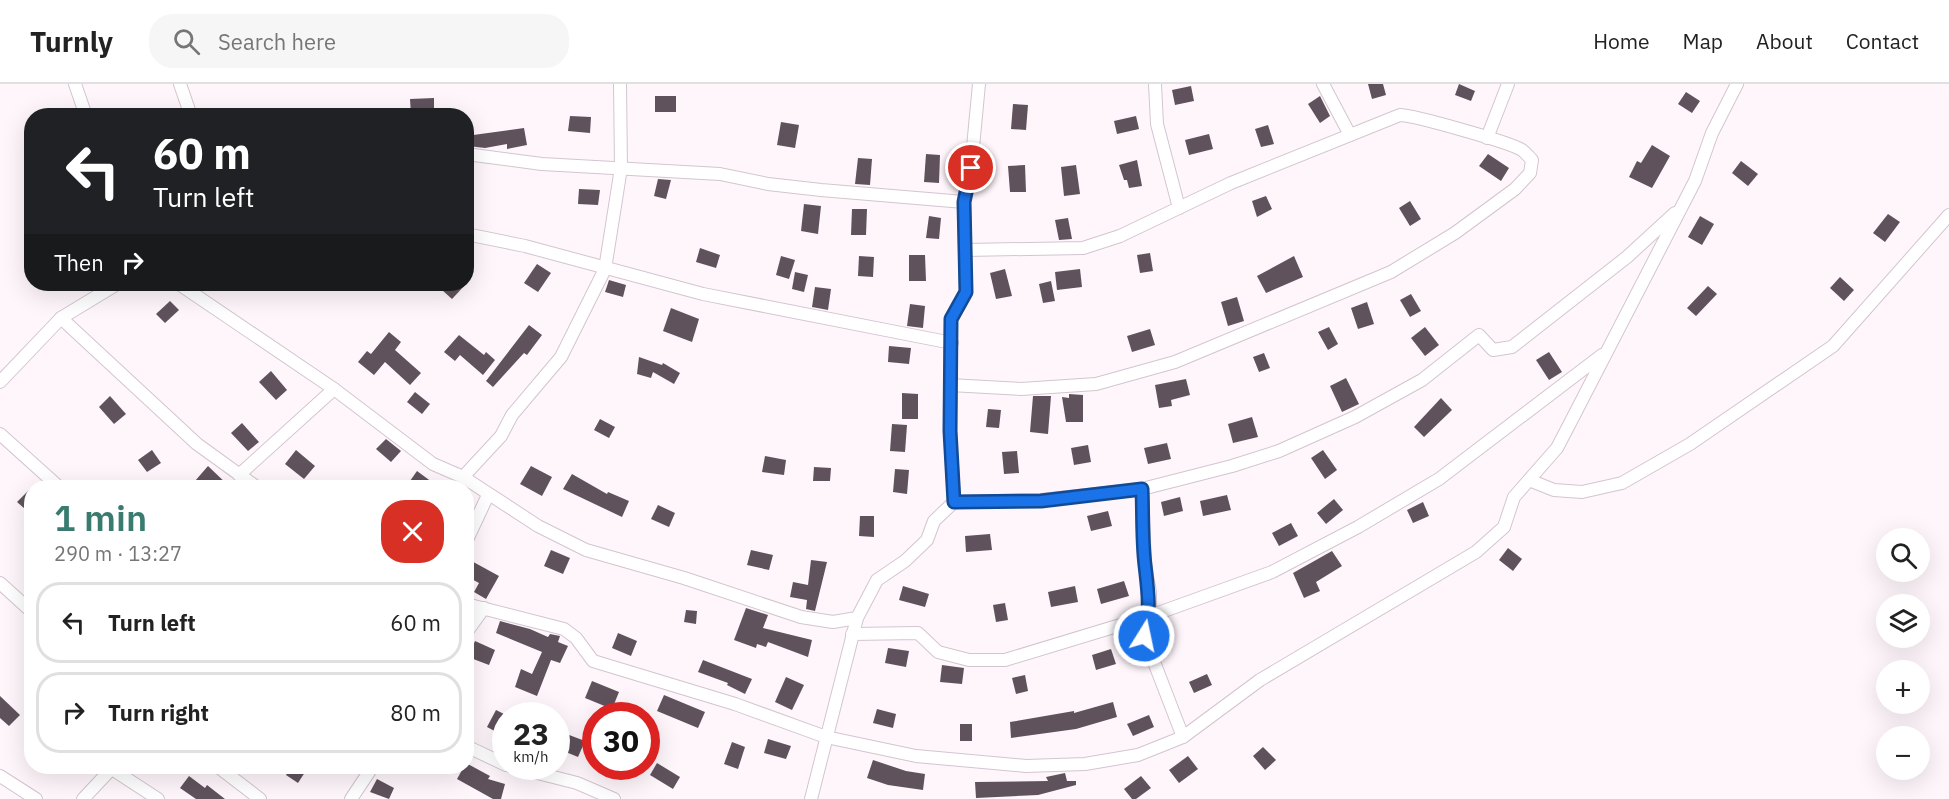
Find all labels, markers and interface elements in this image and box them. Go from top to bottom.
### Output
search box [149,14,569,68]
text: Turnly [30,23,113,60]
icon: search [170,25,203,58]
text: Search here [218,27,336,56]
text: Home [1593,27,1650,55]
text: Map [1683,27,1723,55]
text: About [1756,27,1813,55]
text: Contact [1846,27,1919,55]
text: 60 m [153,126,251,181]
icon: left [54,132,132,210]
pin [945,142,996,193]
icon: arrive [954,151,987,184]
text: Turn left [153,179,254,214]
icon: right [116,246,149,279]
text: Then [54,248,104,277]
text: 1 min [54,494,147,541]
button: close [381,500,444,563]
map controls [1876,528,1930,780]
button: search [1876,528,1930,582]
text: 290 m · 13:27 [54,540,182,567]
button: layers [1876,594,1930,648]
position arrow [1112,604,1176,668]
icon: left [57,606,90,639]
text: Turn left [108,608,196,637]
text: 60 m [390,608,441,637]
button: + [1876,660,1930,714]
icon: right [57,696,90,729]
text: Turn right [108,698,209,727]
text: 80 m [390,698,441,727]
speed limit sign: 30 [582,702,660,780]
text: 23 [513,714,549,753]
button: − [1876,726,1930,780]
text: km/h [513,747,549,766]

